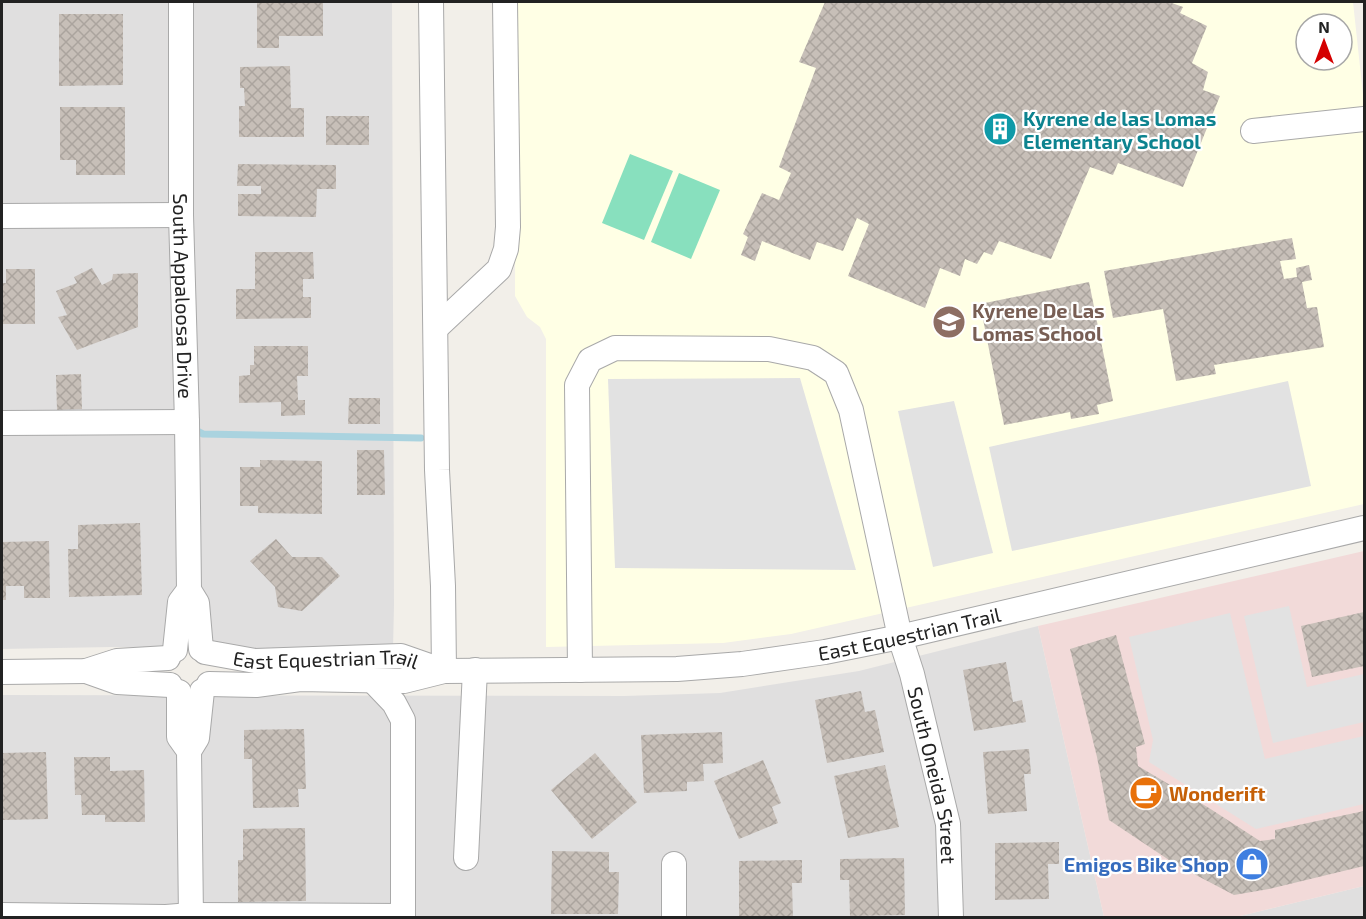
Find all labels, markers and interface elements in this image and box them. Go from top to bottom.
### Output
north arrow [1294,12,1354,72]
text: N [1318,17,1330,36]
place label: Kyrene de las Lomas Elementary School [1023,106,1216,154]
building icon: Kyrene de las Lomas Elementary School [982,111,1018,147]
street label: South Appaloosa Drive [169,193,198,399]
place label: Kyrene De Las Lomas School [972,298,1105,345]
school or university icon: Kyrene De Las Lomas School [931,304,967,340]
street label: East Equestrian Trail [816,602,1003,665]
street label: East Equestrian Trail [231,643,422,673]
street label: South Oneida Street [903,684,961,865]
cafe icon: Wonderift [1128,775,1164,811]
place label: Wonderift [1169,781,1266,805]
shop icon: Emigos Bike Shop [1234,846,1270,882]
place label: Emigos Bike Shop [1064,852,1229,876]

